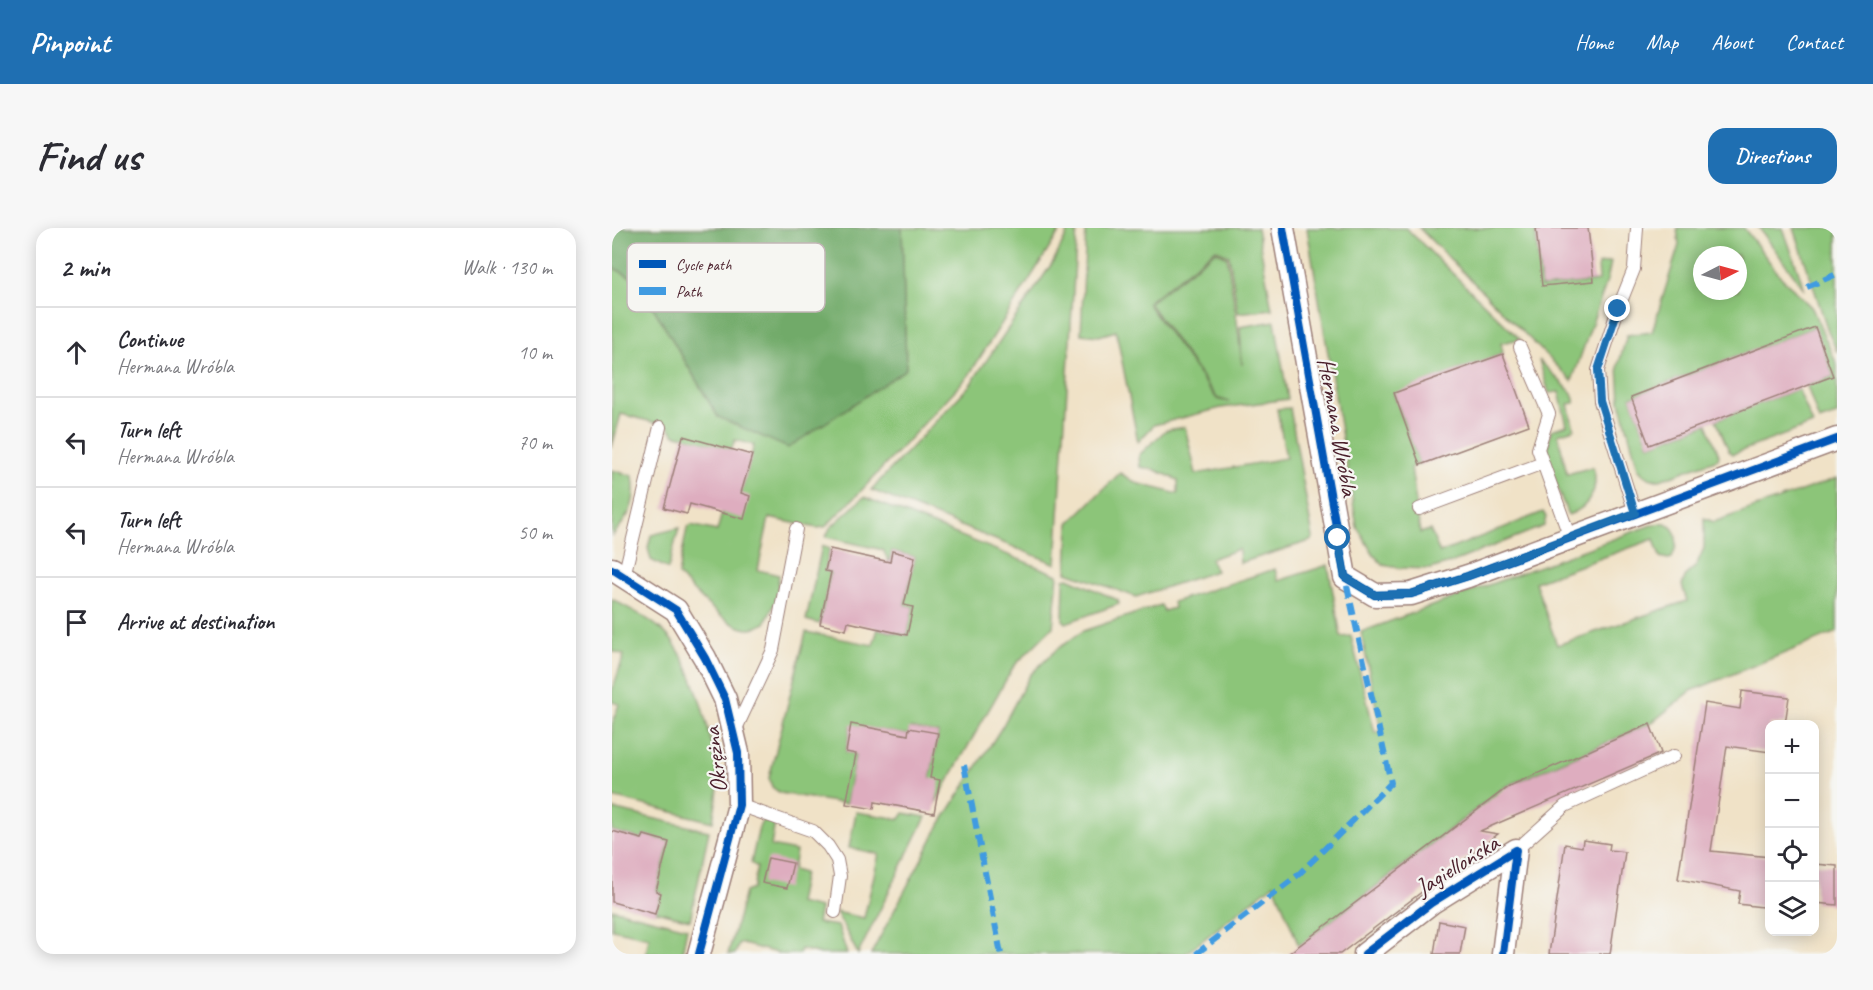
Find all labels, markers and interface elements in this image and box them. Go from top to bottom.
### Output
text: Pinpoint [30,25,110,60]
text: Home [1575,29,1613,55]
text: Map [1646,29,1678,55]
text: About [1711,29,1753,55]
text: Contact [1786,29,1843,55]
button: Directions [1708,128,1837,184]
text: Find us [36,130,141,183]
legend [627,243,825,312]
north arrow [1693,246,1747,300]
text: 2 min [60,251,110,284]
text: Walk · 130 m [462,255,552,280]
text: Cycle path [676,255,732,275]
text: Path [676,282,703,302]
route end [1604,295,1630,321]
text: Continue [117,326,183,354]
icon: ahead [60,336,93,369]
text: 10 m [518,340,552,365]
text: Hermana Wróbla [117,354,234,379]
street label: Hermana Wróbla [1311,355,1365,500]
text: Turn left [117,416,181,444]
icon: left [60,426,93,459]
text: 70 m [518,430,552,455]
text: Hermana Wróbla [117,444,234,469]
text: Turn left [117,506,181,534]
icon: left [60,516,93,549]
text: 50 m [518,520,552,545]
route start [1324,524,1350,550]
text: Hermana Wróbla [117,534,234,559]
icon: arrive [60,606,93,639]
text: Arrive at destination [117,608,274,636]
map controls [1765,720,1819,936]
button: + [1765,720,1819,774]
street label: Okrężna [696,724,734,795]
button: − [1765,774,1819,828]
street label: Jagiellońska [1409,827,1506,903]
button: locate [1765,828,1819,882]
button: layers [1765,882,1819,936]

